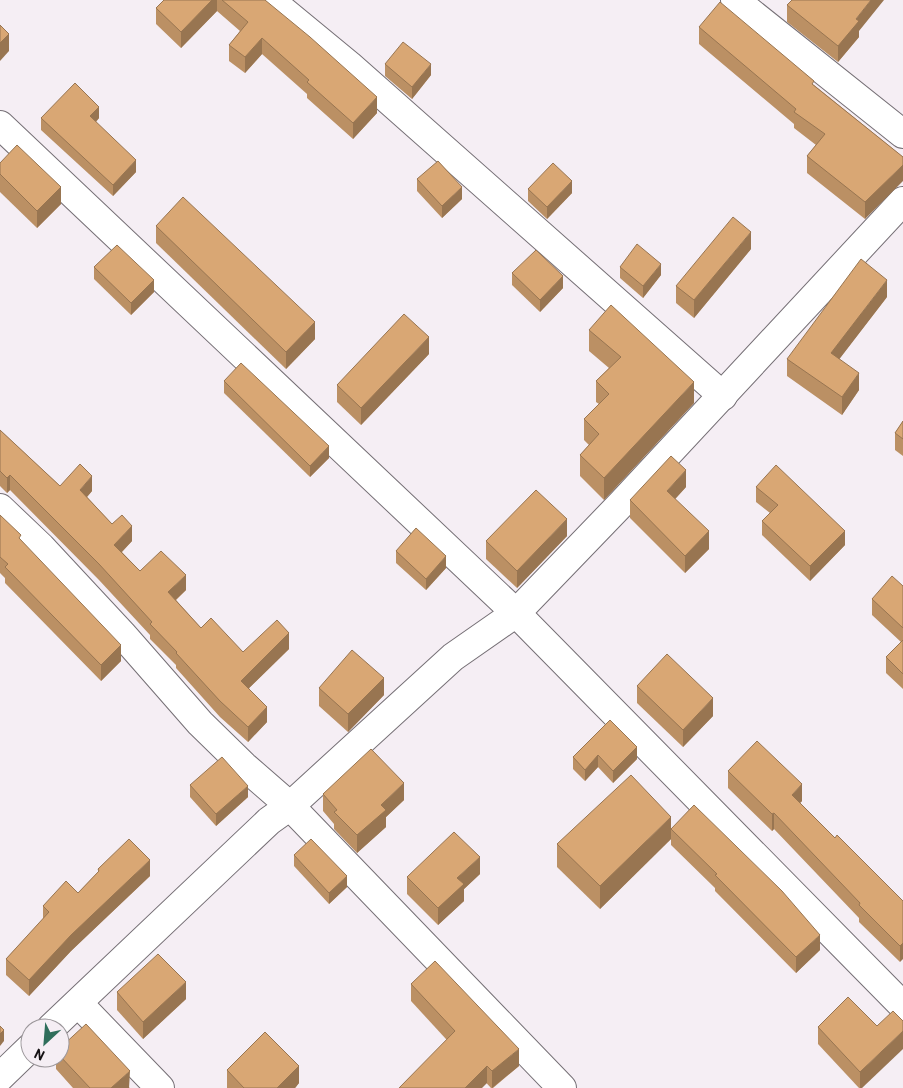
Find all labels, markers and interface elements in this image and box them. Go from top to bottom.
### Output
north arrow [20,1018,70,1068]
text: N [31,1045,47,1065]

